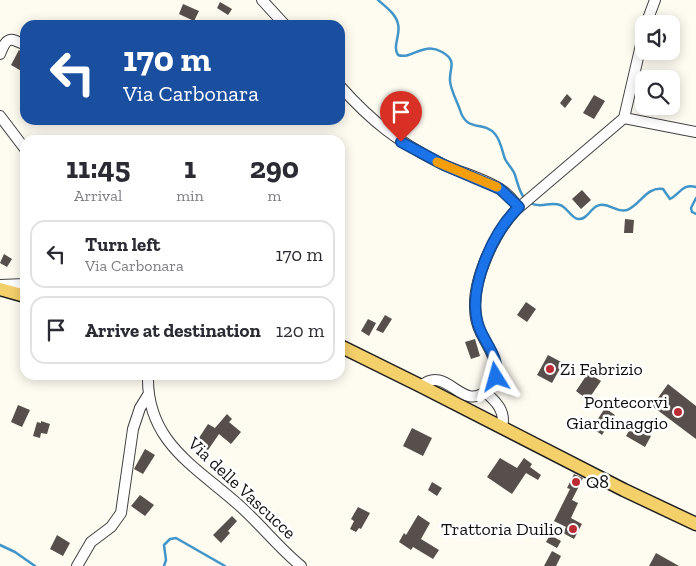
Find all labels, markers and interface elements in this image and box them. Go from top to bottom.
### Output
map controls [635,15,680,115]
button: sound [635,15,680,60]
text: 170 m [123,38,211,80]
icon: left [40,40,105,105]
button: search [635,70,680,115]
text: Via Carbonara [123,80,259,107]
pin [380,91,422,142]
icon: arrive [387,98,415,126]
text: 11:45 [66,150,130,186]
text: 1 [184,150,196,186]
text: 290 [250,150,299,186]
text: Arrival [74,186,122,205]
text: min [176,186,204,205]
text: m [267,186,281,205]
text: Turn left [85,233,160,256]
icon: left [42,240,70,268]
text: 170 m [275,243,323,266]
text: Via Carbonara [85,256,184,275]
icon: arrive [42,316,70,344]
text: Arrive at destination [85,319,261,342]
text: 120 m [276,319,324,342]
position arrow [469,350,521,402]
place label: Zi Fabrizio [560,358,643,380]
marker: Zi Fabrizio [544,363,556,375]
place label: Pontecorvi Giardinaggio [566,391,668,434]
marker: Pontecorvi Giardinaggio [672,406,684,418]
street label: Via delle Vascucce [183,432,301,544]
place label: Q8 [586,471,609,493]
marker: Q8 [570,476,582,488]
place label: Trattoria Duilio [441,518,563,540]
marker: Trattoria Duilio [567,523,579,535]

